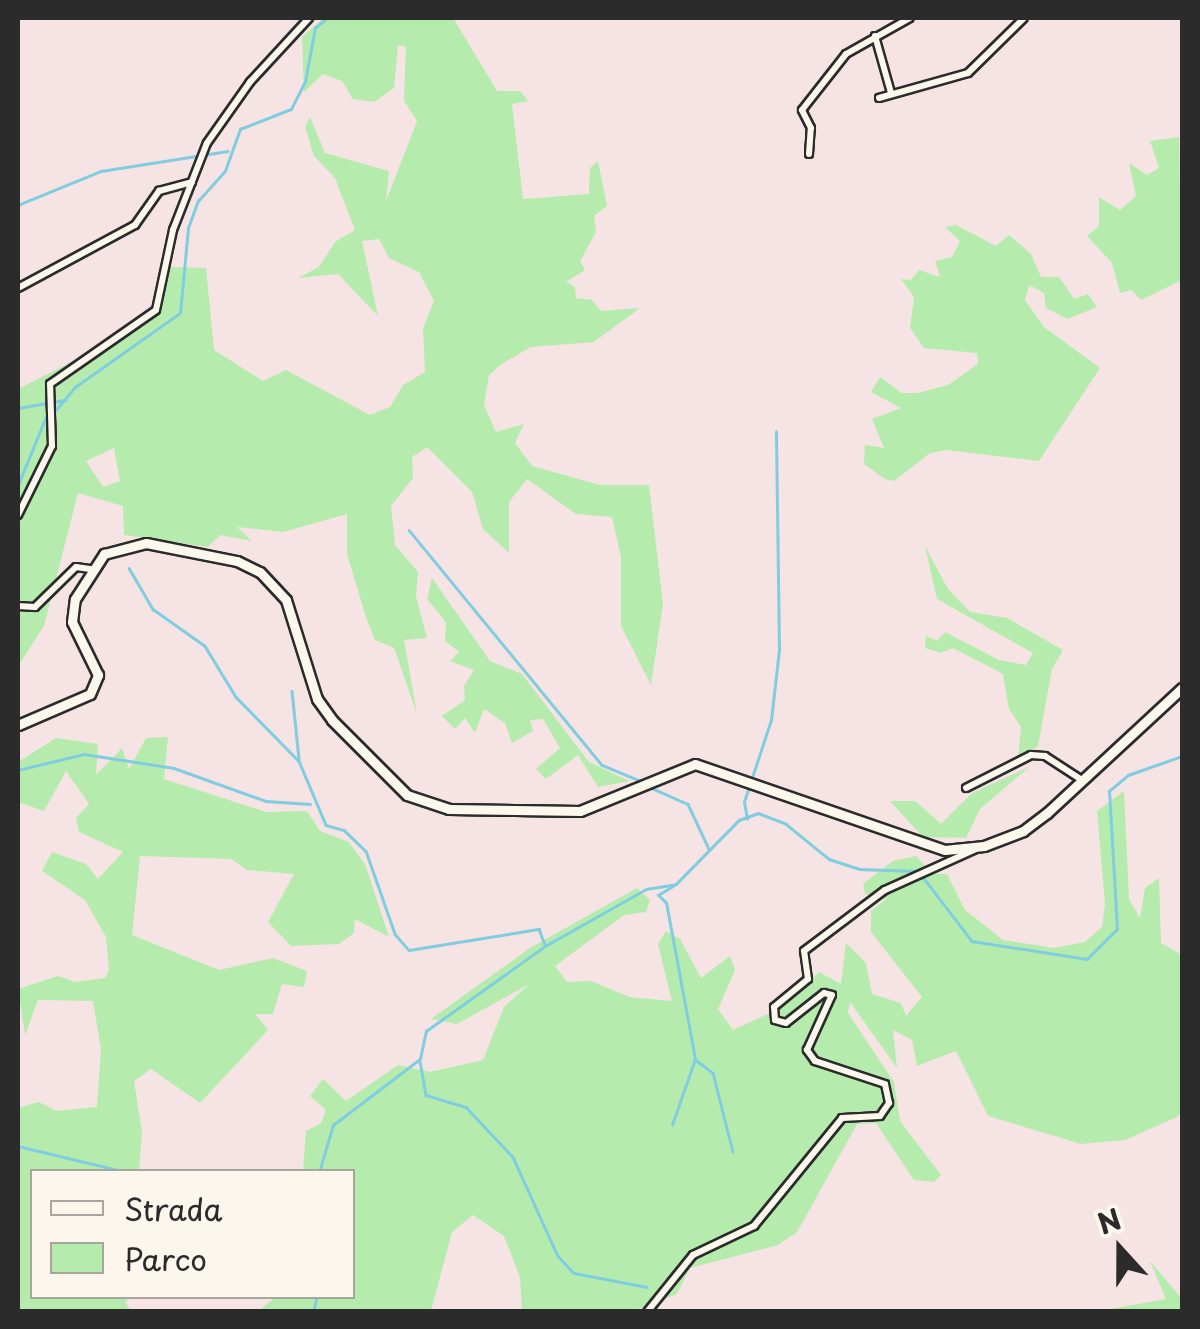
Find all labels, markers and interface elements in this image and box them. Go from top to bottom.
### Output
legend [30,1169,355,1299]
text: Strada [124,1186,223,1231]
text: N [1091,1196,1127,1245]
north arrow [1070,1199,1170,1299]
text: Parco [124,1236,207,1281]

